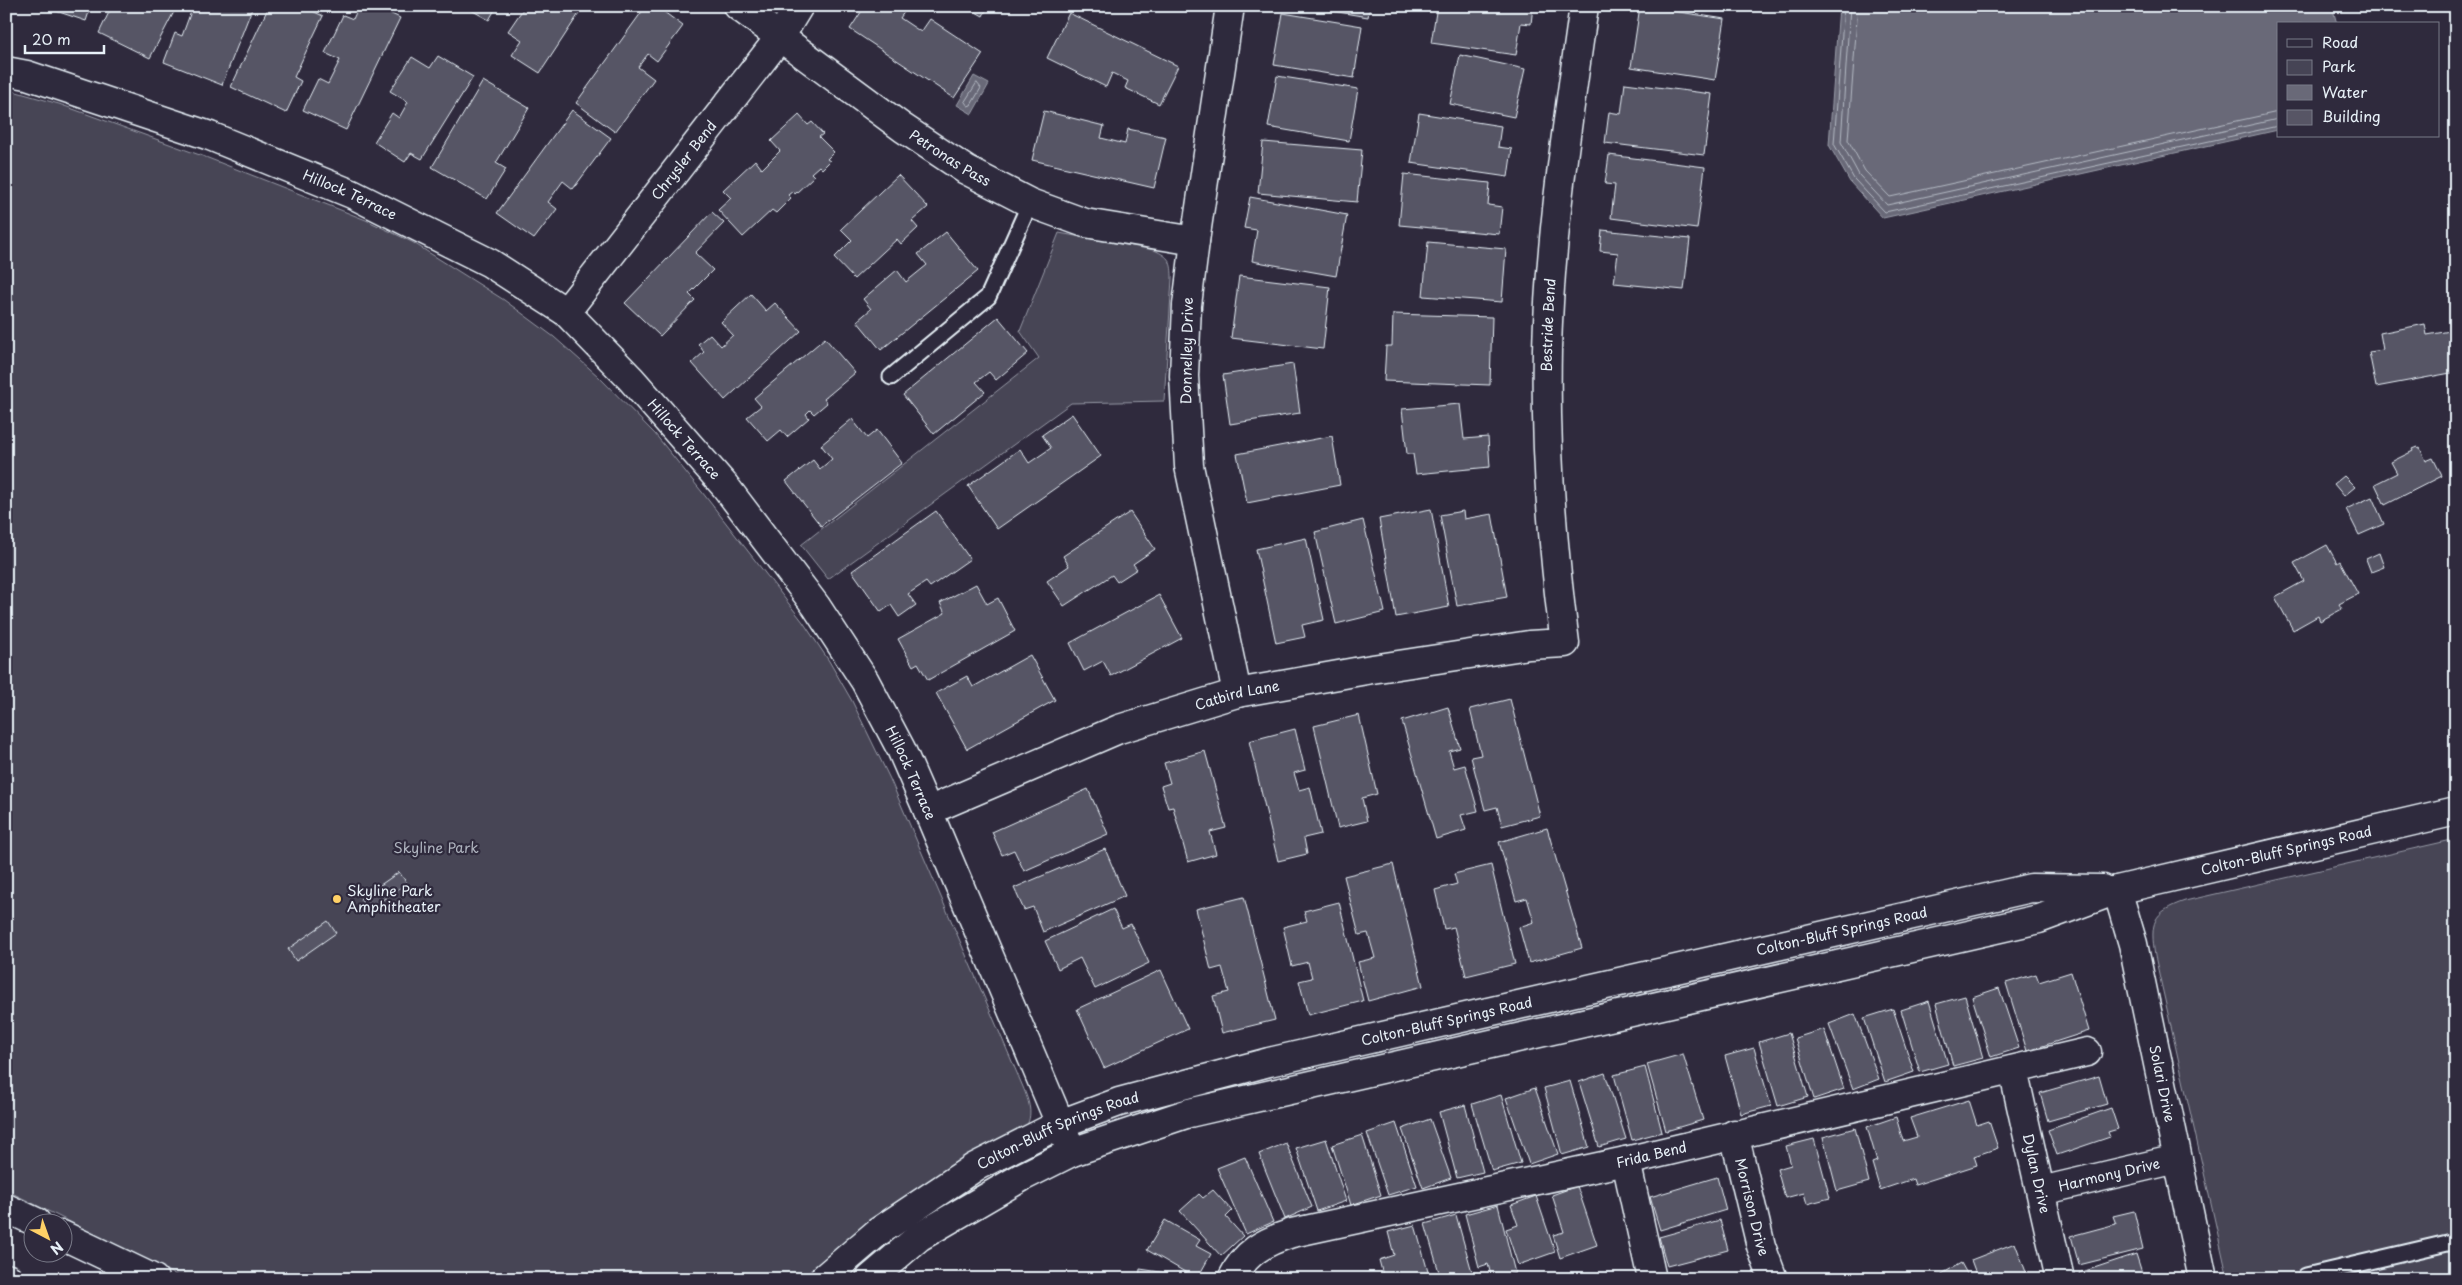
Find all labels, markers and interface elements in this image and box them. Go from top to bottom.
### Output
scale bar [25,22,104,54]
legend [2277,22,2440,138]
text: 20 m [32,27,71,50]
text: Road [2322,30,2358,53]
text: Park [2322,54,2356,77]
text: Water [2322,80,2367,103]
text: Building [2322,104,2381,127]
street label: Chrysler Bend [646,116,721,204]
street label: Petronas Pass [905,124,995,191]
street label: Hillock Terrace [300,164,401,225]
street label: Bestride Bend [1536,278,1561,372]
street label: Donnelley Drive [1175,297,1198,405]
street label: Hillock Terrace [643,394,726,484]
street label: Catbird Lane [1192,675,1281,715]
street label: Hillock Terrace [881,722,942,823]
street label: Colton-Bluff Springs Road [2199,820,2374,880]
park label: Skyline Park [393,837,479,858]
place label: Skyline Park Amphitheater [347,880,441,917]
marker: Skyline Park Amphitheater [331,893,343,905]
street label: Colton-Bluff Springs Road [1754,901,1929,960]
street label: Colton-Bluff Springs Road [1359,991,1534,1051]
street label: Solari Drive [2144,1043,2181,1124]
street label: Colton-Bluff Springs Road [973,1086,1141,1174]
street label: Dylan Drive [2018,1131,2056,1215]
street label: Frida Bend [1614,1136,1689,1173]
street label: Harmony Drive [2056,1152,2162,1197]
street label: Morrison Drive [1730,1156,1775,1259]
north arrow [22,1212,72,1262]
text: N [46,1237,68,1260]

